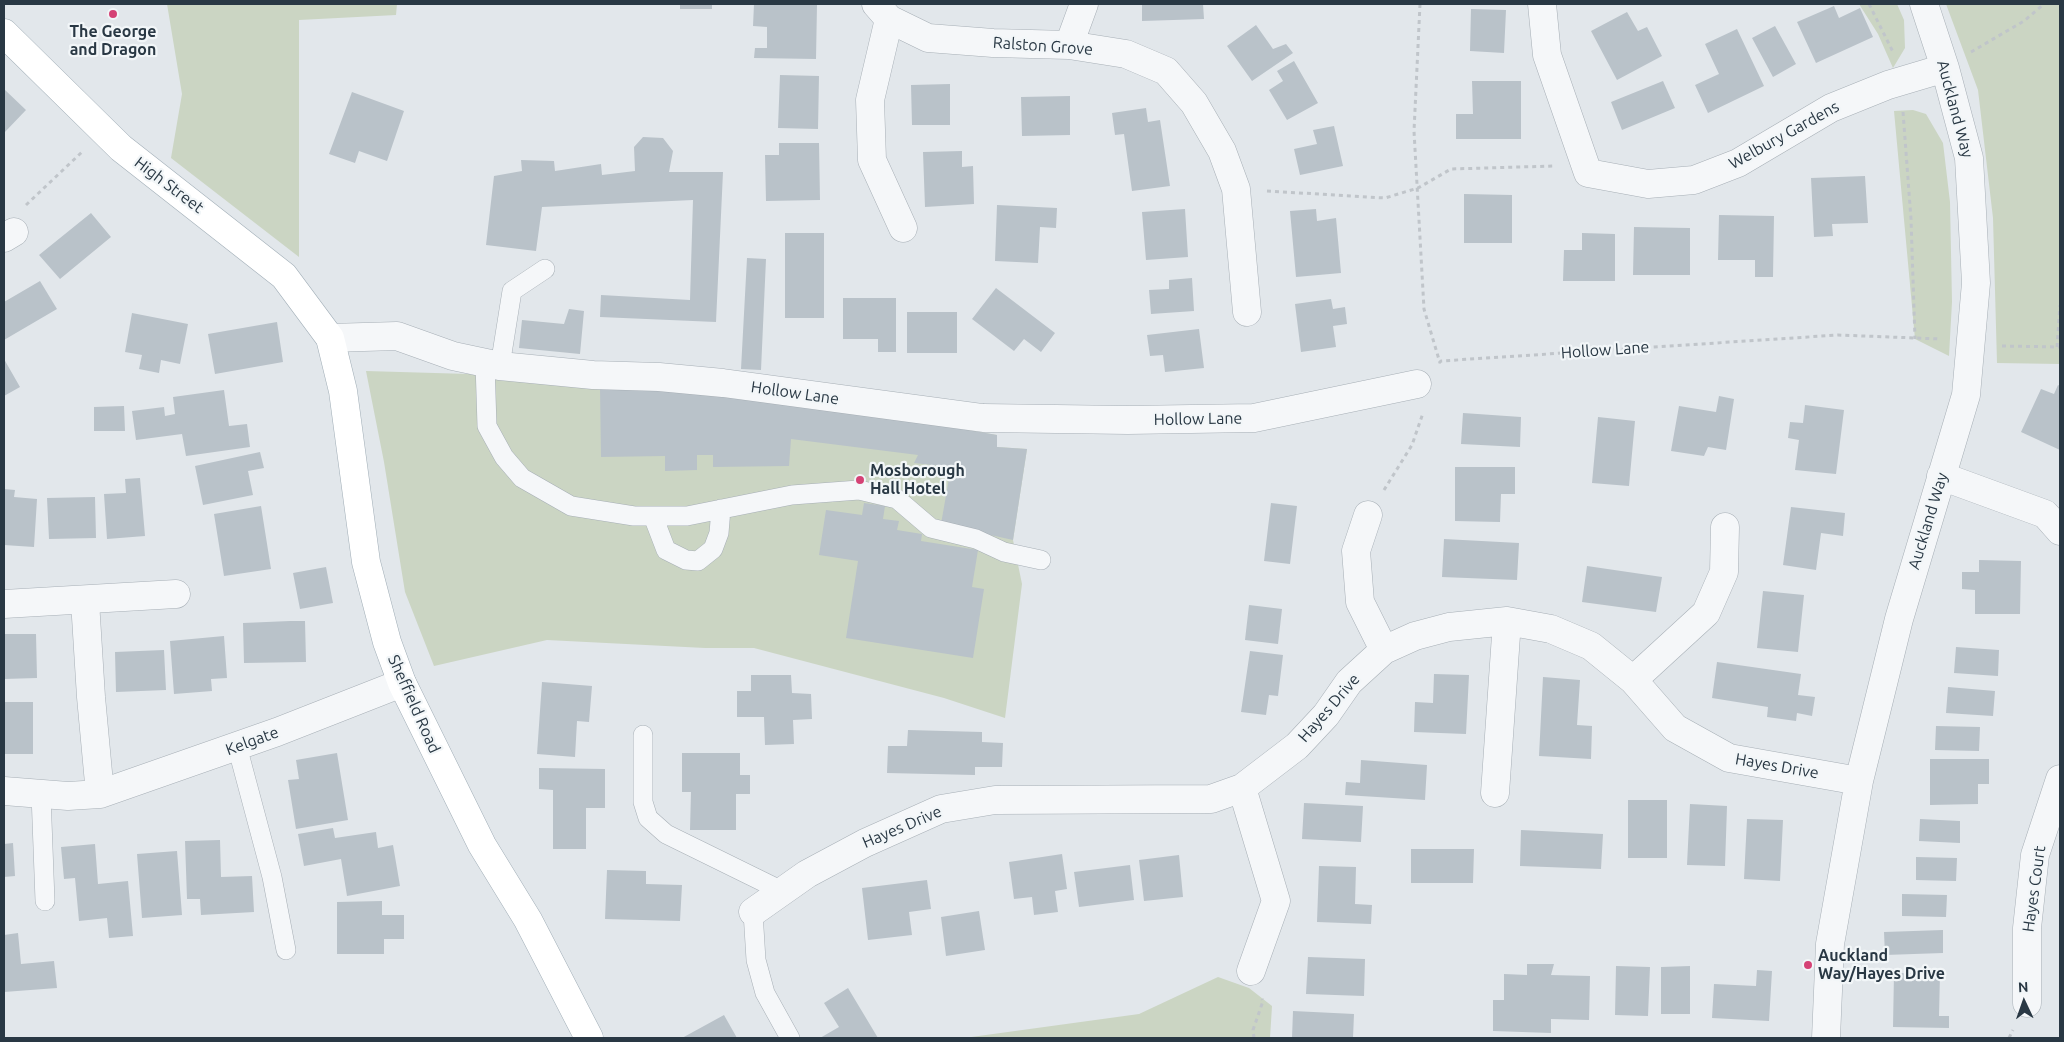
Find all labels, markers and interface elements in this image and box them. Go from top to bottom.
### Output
marker: The George and Dragon [107,8,119,20]
place label: The George and Dragon [70,22,156,60]
street label: Ralston Grove [992,33,1094,59]
street label: Auckland Way [1933,58,1977,160]
street label: Welbury Gardens [1726,97,1842,173]
street label: High Street [131,153,207,217]
street label: Hollow Lane [1560,337,1650,363]
street label: Hollow Lane [750,377,840,409]
street label: Hollow Lane [1154,409,1242,429]
place label: Mosborough Hall Hotel [870,461,965,499]
street label: Auckland Way [1904,470,1952,572]
marker: Mosborough Hall Hotel [854,474,866,486]
street label: Sheffield Road [384,652,444,756]
street label: Hayes Drive [1294,670,1364,746]
street label: Kelgate [223,723,281,759]
street label: Hayes Drive [1734,749,1820,783]
street label: Hayes Drive [859,802,945,852]
street label: Hayes Court [2018,845,2050,933]
place label: Auckland Way/Hayes Drive [1818,946,1945,984]
marker: Auckland Way/Hayes Drive [1802,959,1814,971]
north arrow [1999,977,2049,1027]
text: N [2018,979,2029,995]

